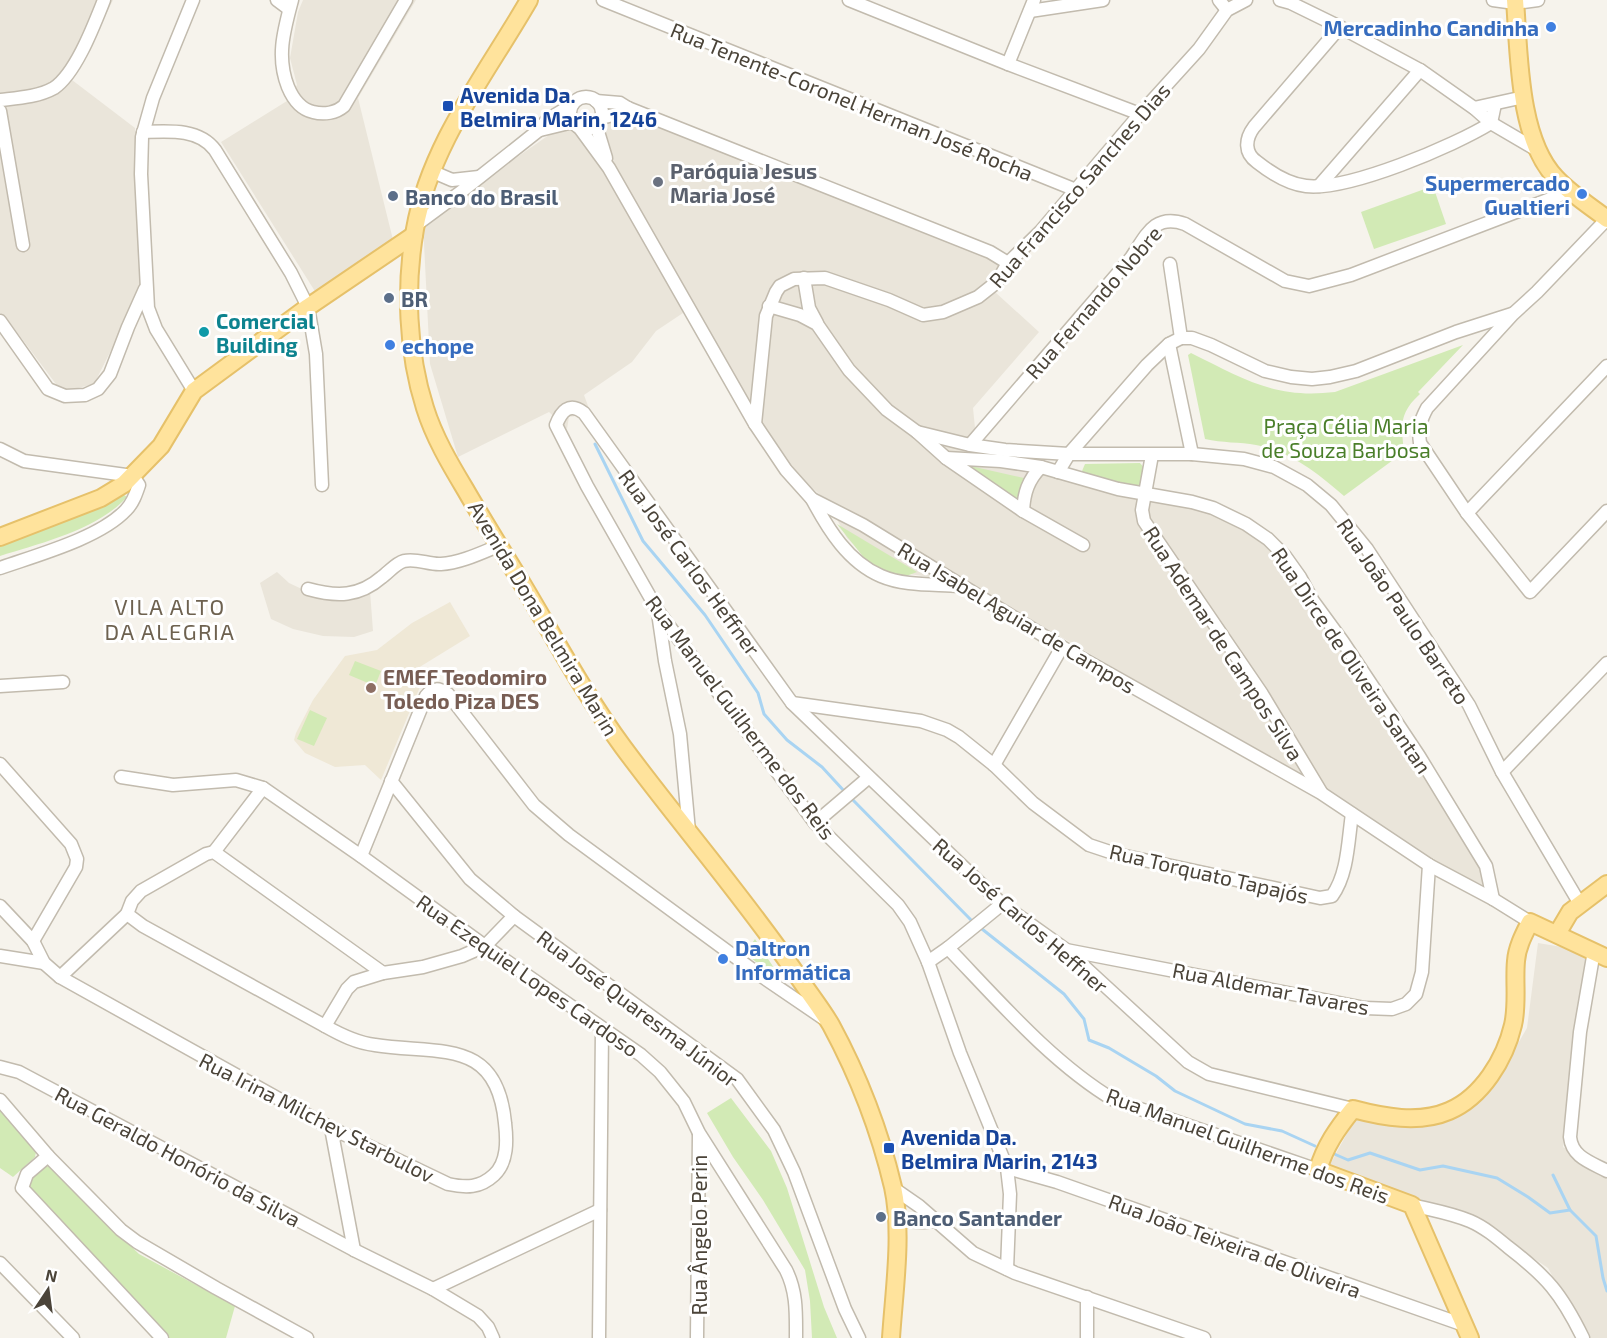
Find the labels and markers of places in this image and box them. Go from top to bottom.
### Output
place label: Mercadinho Candinha [1324,15,1539,40]
marker: Mercadinho Candinha [1544,20,1558,34]
place label: Avenida Da. Belmira Marin, 1246 [460,82,657,131]
marker: Avenida Da. Belmira Marin, 1246 [441,99,455,113]
place label: Paróquia Jesus Maria José [670,158,817,207]
place label: Supermercado Gualtieri [1425,170,1570,219]
marker: Paróquia Jesus Maria José [651,175,665,189]
place label: Banco do Brasil [405,184,558,209]
marker: Supermercado Gualtieri [1575,187,1589,201]
marker: Banco do Brasil [386,189,400,203]
place label: BR [401,286,428,311]
marker: BR [382,291,396,305]
place label: Comercial Building [216,308,315,357]
marker: Comercial Building [197,325,211,339]
place label: echope [402,333,474,358]
marker: echope [383,338,397,352]
place label: EMEF Teodomiro Toledo Piza DES [383,664,547,713]
marker: EMEF Teodomiro Toledo Piza DES [364,681,378,695]
place label: Daltron Informática [735,935,851,984]
marker: Daltron Informática [716,952,730,966]
place label: Avenida Da. Belmira Marin, 2143 [901,1124,1098,1173]
marker: Avenida Da. Belmira Marin, 2143 [882,1141,896,1155]
place label: Banco Santander [893,1205,1062,1230]
marker: Banco Santander [874,1210,888,1224]

